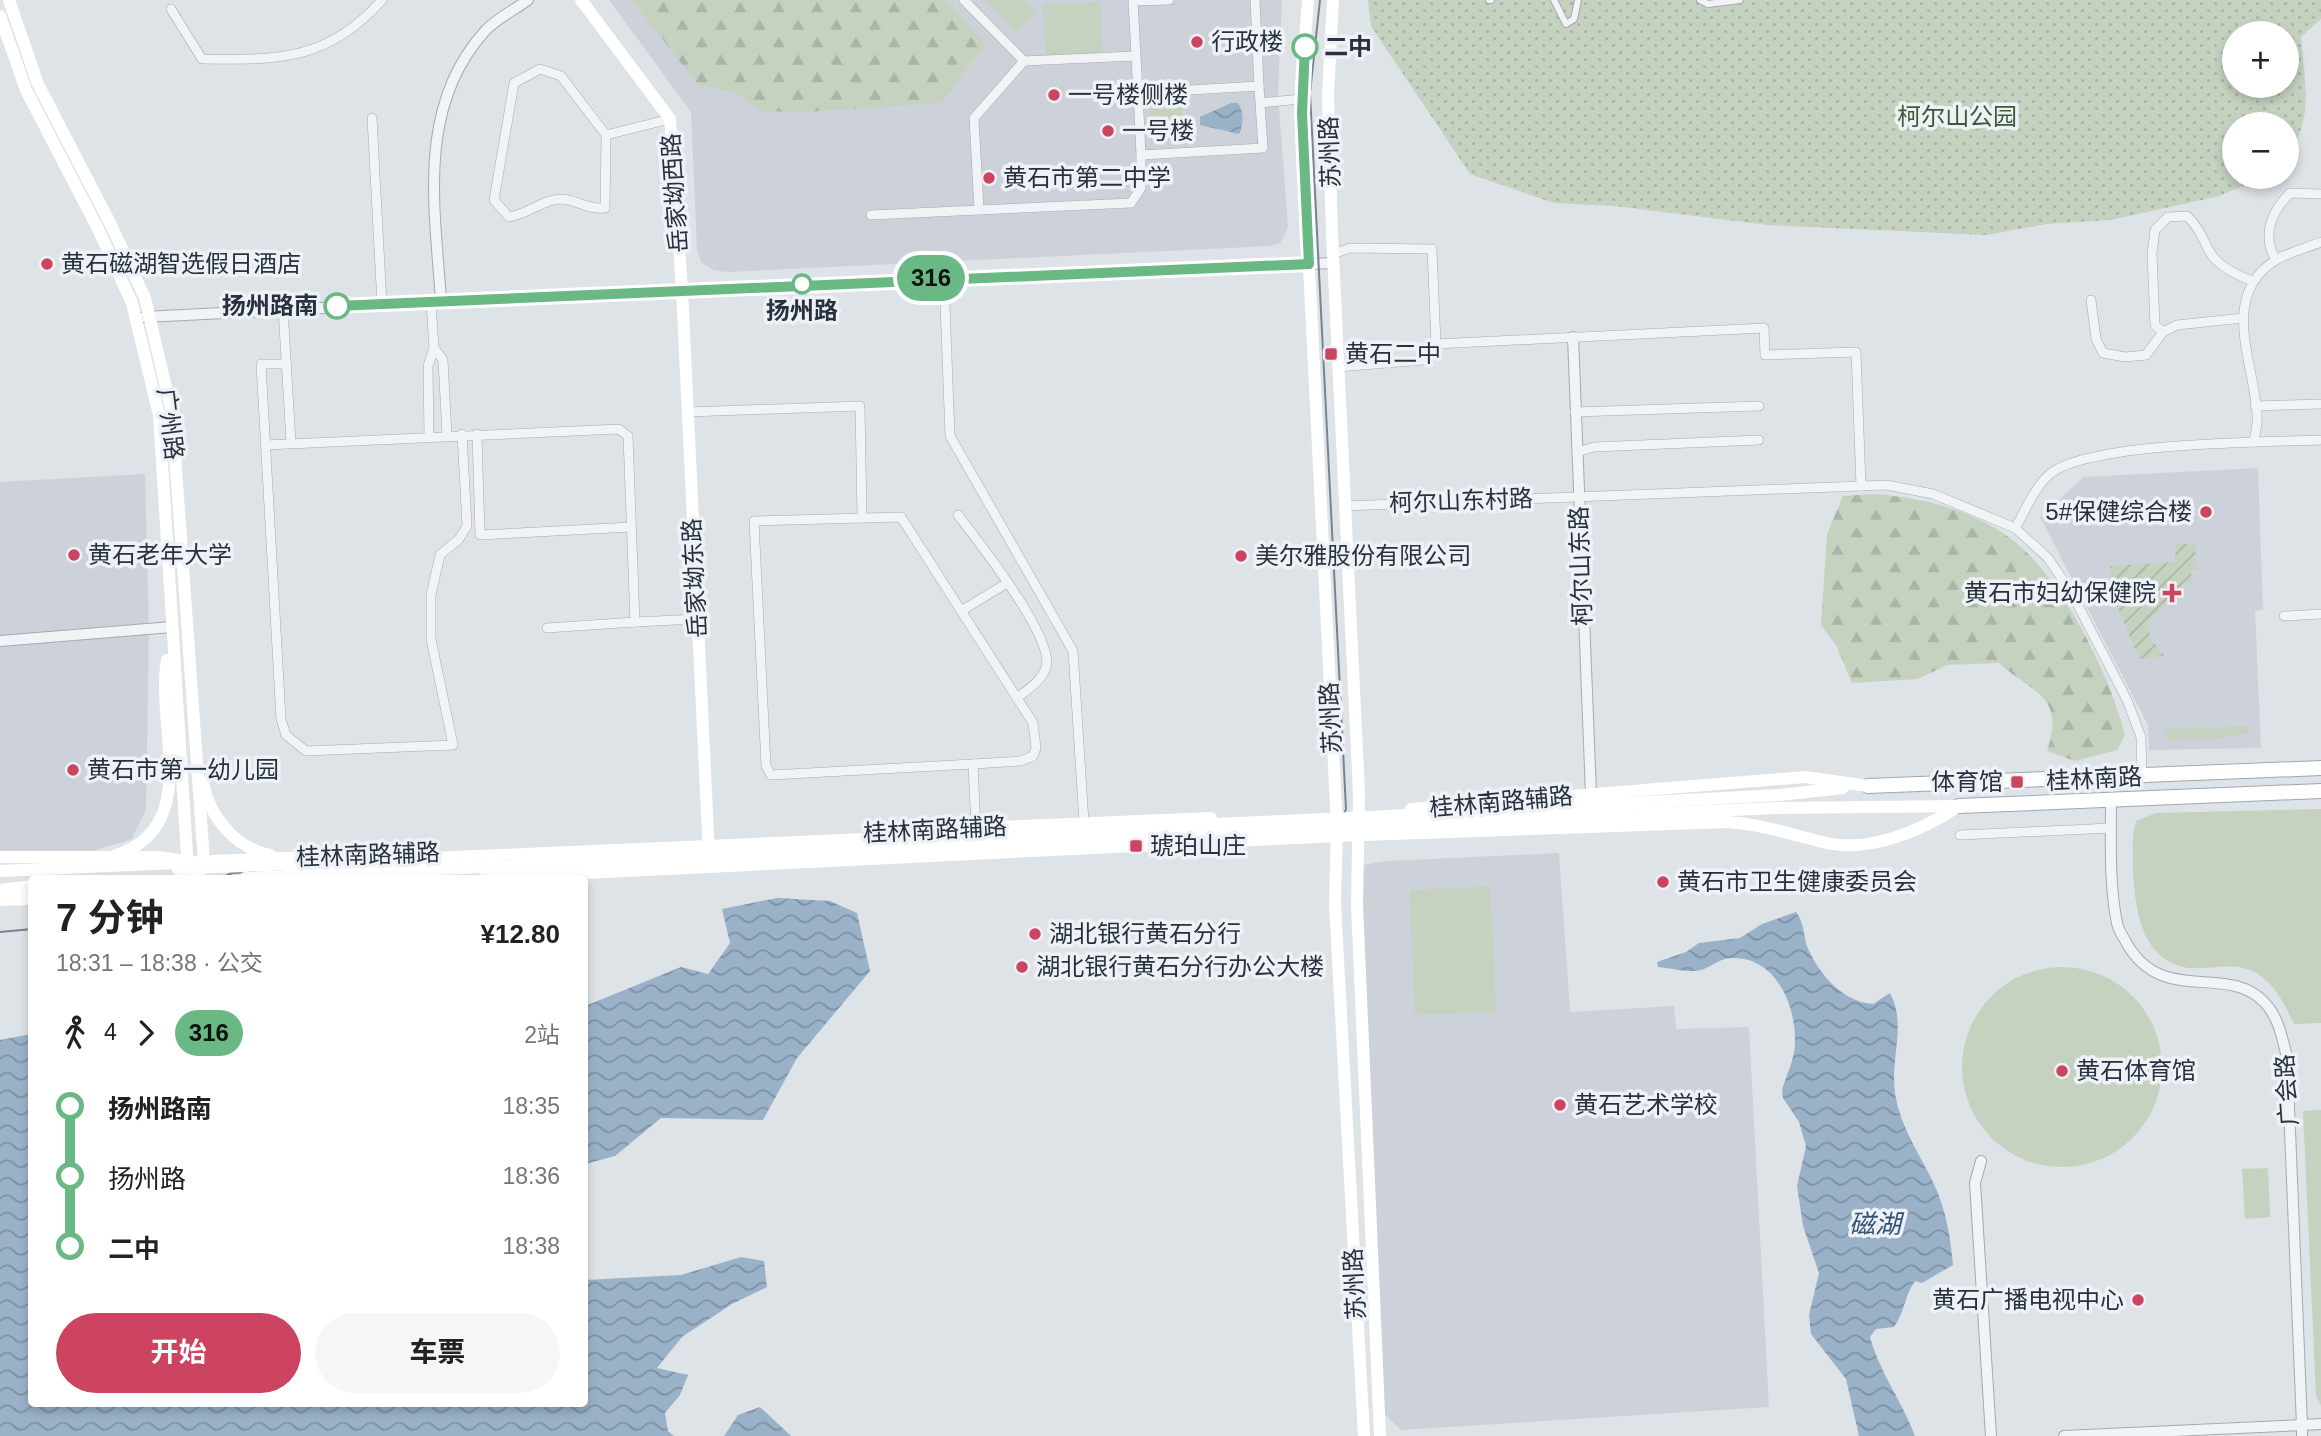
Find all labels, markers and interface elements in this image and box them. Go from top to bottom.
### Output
map controls [2222,21,2299,189]
button: + [2222,21,2299,98]
place label: 行政楼 [1211,28,1283,55]
place label: 二中 [1324,33,1372,60]
marker: 行政楼 [1189,34,1205,50]
marker: 二中 [1292,34,1318,60]
place label: 一号楼侧楼 [1068,81,1188,108]
marker: 一号楼侧楼 [1046,87,1062,103]
park label: 柯尔山公园 [1897,103,2017,130]
button: − [2222,112,2299,189]
street label: 苏州路 [1315,116,1344,188]
place label: 一号楼 [1122,117,1194,144]
marker: 一号楼 [1100,123,1116,139]
street label: 岳家坳西路 [657,132,692,254]
place label: 黄石市第二中学 [1003,164,1171,191]
marker: 黄石市第二中学 [981,170,997,186]
place label: 黄石磁湖智选假日酒店 [61,250,301,277]
line badge: 316 [891,255,971,301]
marker: 黄石磁湖智选假日酒店 [39,256,55,272]
text: 316 [911,264,951,291]
marker: 扬州路 [792,274,812,294]
place label: 扬州路南 [222,292,318,319]
marker: 扬州路南 [324,293,350,319]
place label: 扬州路 [766,297,838,324]
place label: 黄石二中 [1345,340,1441,367]
marker: 黄石二中 [1323,346,1339,362]
street label: 广州路 [153,387,188,461]
street label: 柯尔山东村路 [1389,484,1533,517]
place label: 5#保健综合楼 [2045,498,2192,525]
marker: 5#保健综合楼 [2198,504,2214,520]
street label: 柯尔山东路 [1565,506,1596,626]
street label: 岳家坳东路 [678,517,711,639]
place label: 黄石老年大学 [88,541,232,568]
place label: 美尔雅股份有限公司 [1255,542,1471,569]
marker: 黄石老年大学 [66,547,82,563]
marker: 美尔雅股份有限公司 [1233,548,1249,564]
place label: 黄石市妇幼保健院 [1964,579,2156,606]
marker: 黄石市妇幼保健院 [2162,583,2182,603]
street label: 苏州路 [1315,681,1346,755]
place label: 黄石市第一幼儿园 [87,756,279,783]
marker: 黄石市第一幼儿园 [65,762,81,778]
street label: 桂林南路 [2045,763,2143,794]
place label: 体育馆 [1931,768,2003,795]
marker: 体育馆 [2009,774,2025,790]
street label: 桂林南路辅路 [1428,782,1574,821]
street label: 桂林南路辅路 [862,812,1008,847]
place label: 琥珀山庄 [1150,832,1246,859]
street label: 桂林南路辅路 [296,838,440,871]
marker: 琥珀山庄 [1128,838,1144,854]
place label: 黄石市卫生健康委员会 [1677,868,1917,895]
marker: 黄石市卫生健康委员会 [1655,874,1671,890]
text: 7 分钟 [56,897,164,939]
text: ¥12.80 [480,919,560,949]
place label: 湖北银行黄石分行 [1049,920,1241,947]
marker: 湖北银行黄石分行 [1027,926,1043,942]
text: 18:31 – 18:38 · 公交 [56,950,263,976]
place label: 湖北银行黄石分行办公大楼 [1036,953,1324,980]
marker: 湖北银行黄石分行办公大楼 [1014,959,1030,975]
icon: walk [56,1014,94,1052]
icon: forward [127,1014,165,1052]
text: 4 [104,1019,117,1045]
text: 316 [189,1019,229,1046]
text: 2站 [524,1022,560,1048]
street label: 广会路 [2271,1053,2302,1127]
place label: 黄石体育馆 [2076,1057,2196,1084]
marker: 黄石体育馆 [2054,1063,2070,1079]
place label: 黄石艺术学校 [1574,1091,1718,1118]
text: 18:35 [502,1093,560,1119]
text: 扬州路南 [108,1094,212,1124]
marker: 黄石艺术学校 [1552,1097,1568,1113]
text: 18:36 [502,1163,560,1189]
text: 扬州路 [108,1164,186,1194]
water label: 磁湖 [1849,1209,1905,1239]
text: 18:38 [502,1233,560,1259]
text: 二中 [108,1234,160,1264]
street label: 苏州路 [1339,1247,1370,1321]
place label: 黄石广播电视中心 [1932,1286,2124,1313]
marker: 黄石广播电视中心 [2130,1292,2146,1308]
button: 开始 [56,1313,301,1393]
button: 车票 [315,1313,560,1393]

